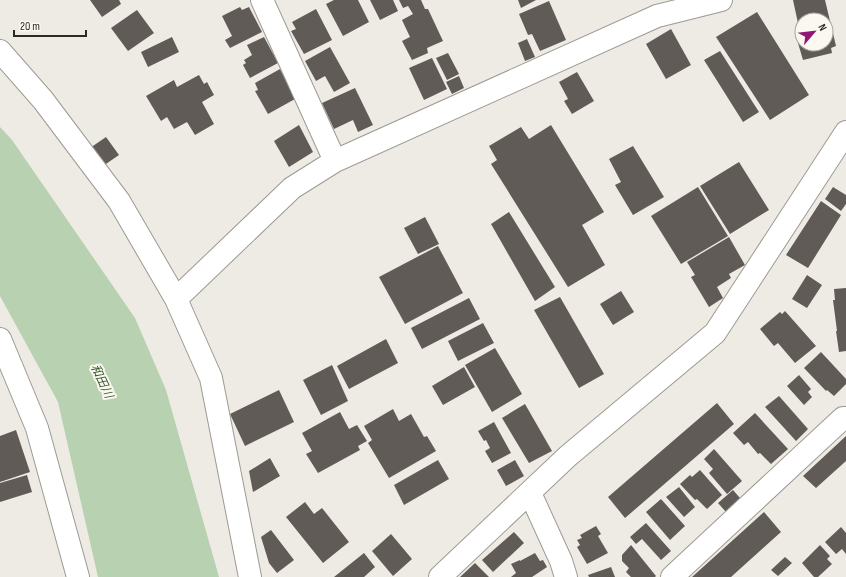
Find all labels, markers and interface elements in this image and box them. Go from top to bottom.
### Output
scale bar [14,12,86,38]
north arrow [794,12,834,52]
text: 20 m [20,19,40,34]
text: N [815,22,830,33]
water label: 和田川 [87,362,117,403]

